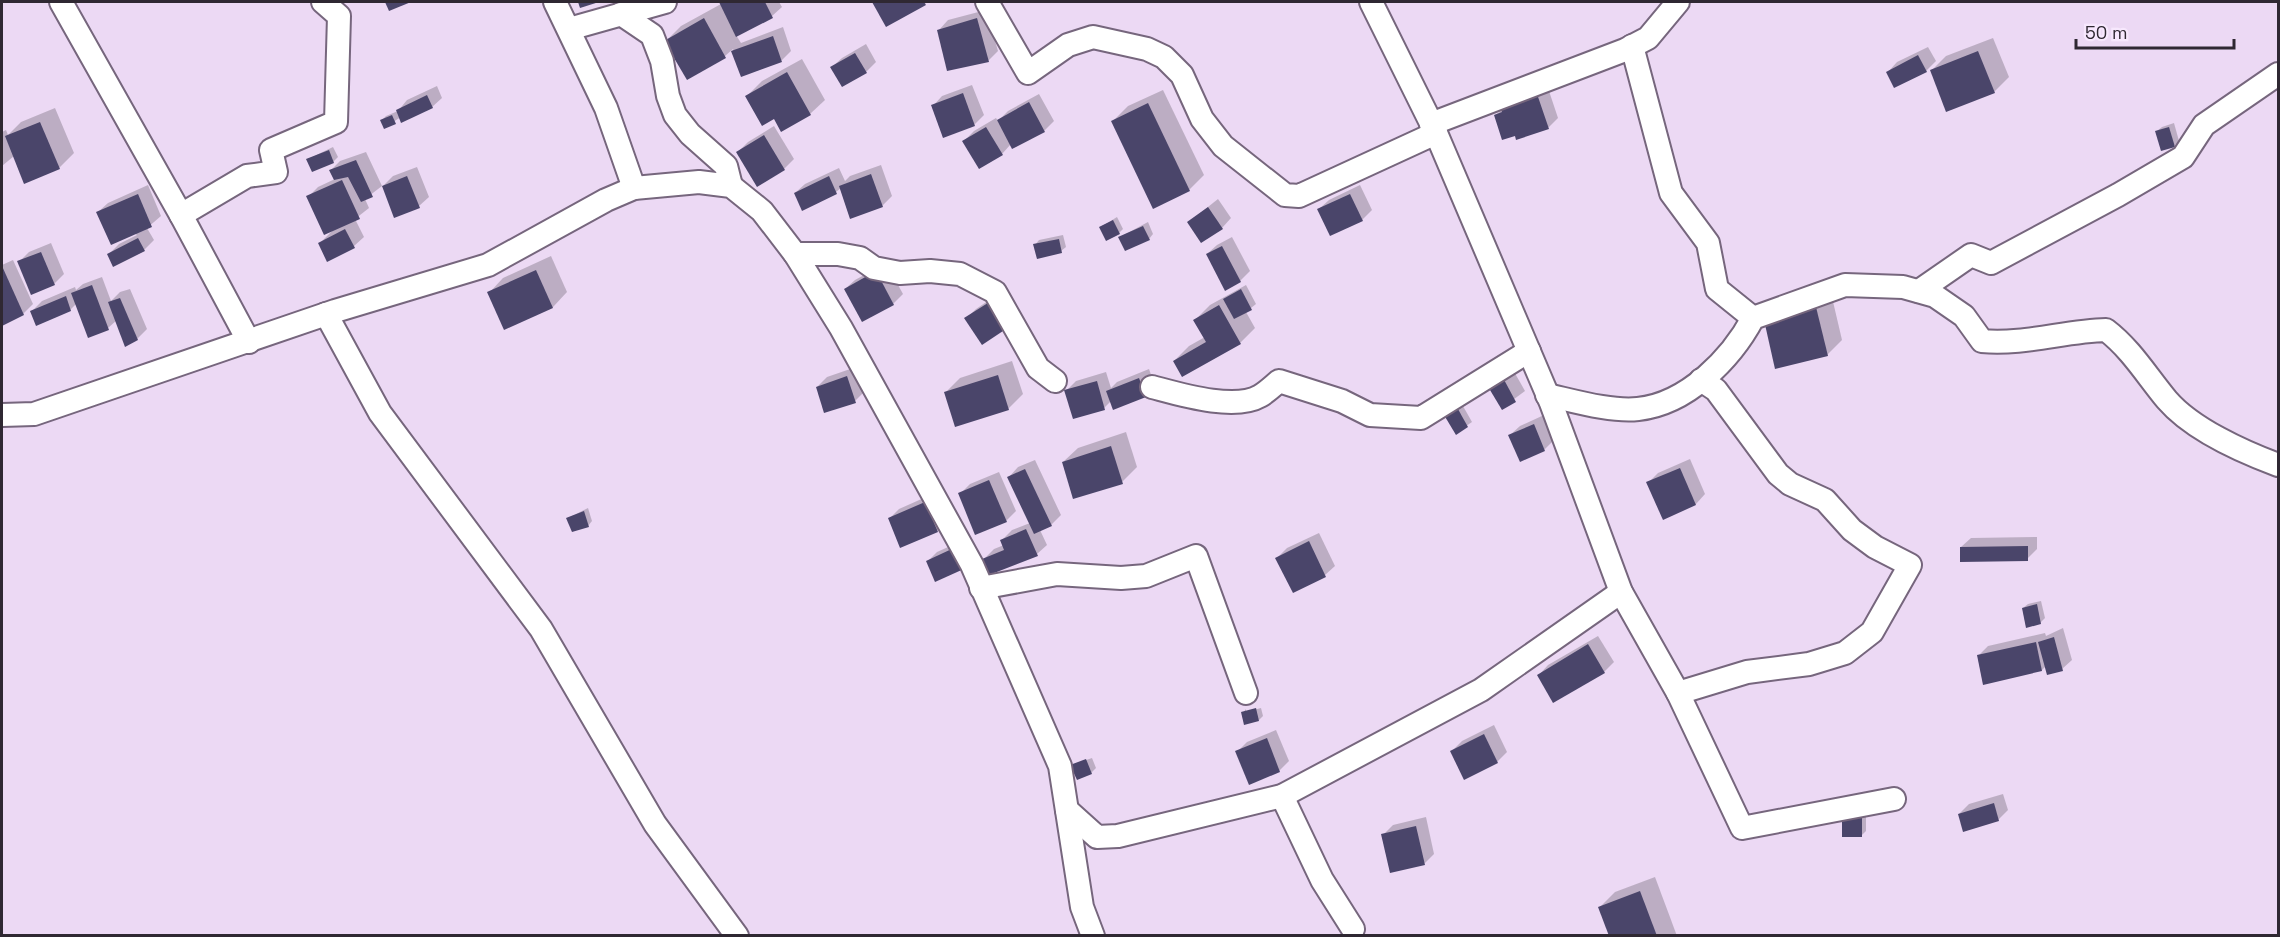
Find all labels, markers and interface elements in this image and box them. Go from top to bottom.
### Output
scale bar [2076,12,2234,50]
text: 50 m [2085,21,2127,44]

